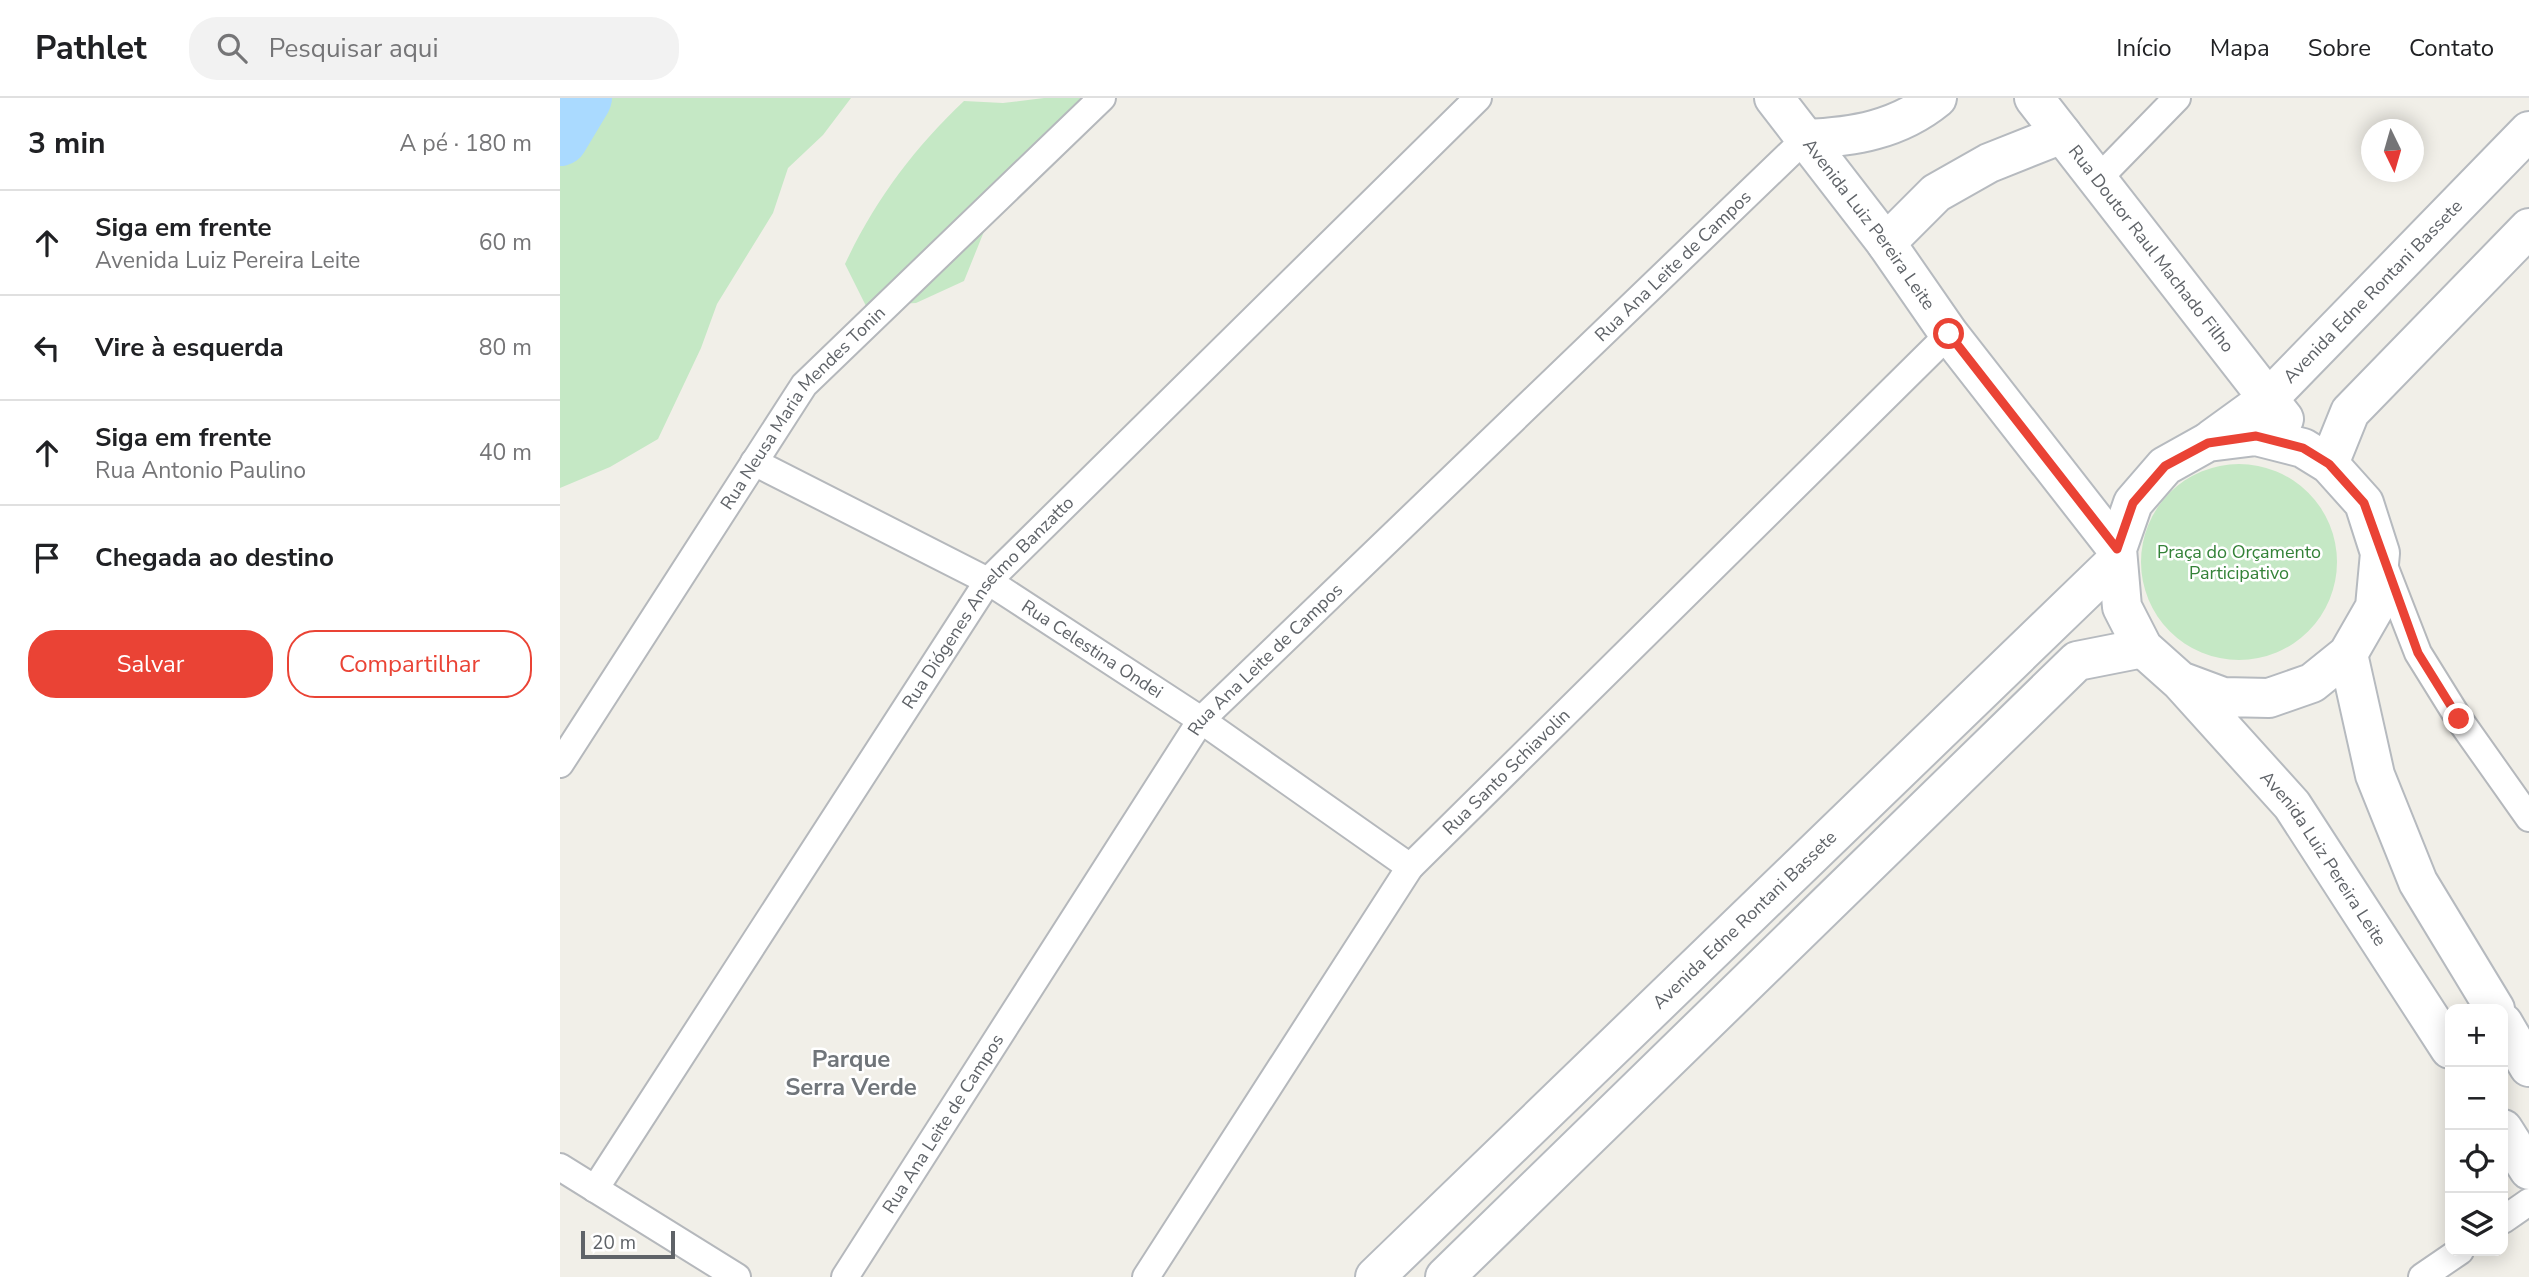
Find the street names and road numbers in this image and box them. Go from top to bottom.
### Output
street label: Avenida Luiz Pereira Leite [1798,133,1941,315]
street label: Rua Doutor Raul Machado Filho [2063,140,2240,357]
street label: Rua Ana Leite de Campos [1590,185,1756,347]
street label: Avenida Edne Rontani Bassete [2278,194,2468,388]
street label: Rua Neusa Maria Mendes Tonin [715,301,891,514]
street label: Rua Diógenes Anselmo Banzatto [896,491,1079,714]
street label: Rua Ana Leite de Campos [1182,578,1348,740]
street label: Rua Celestina Ondei [1017,594,1167,704]
street label: Rua Santo Schiavolin [1437,703,1575,840]
street label: Avenida Luiz Pereira Leite [2255,766,2392,951]
street label: Avenida Edne Rontani Bassete [1647,825,1842,1014]
street label: Rua Ana Leite de Campos [877,1029,1009,1218]

